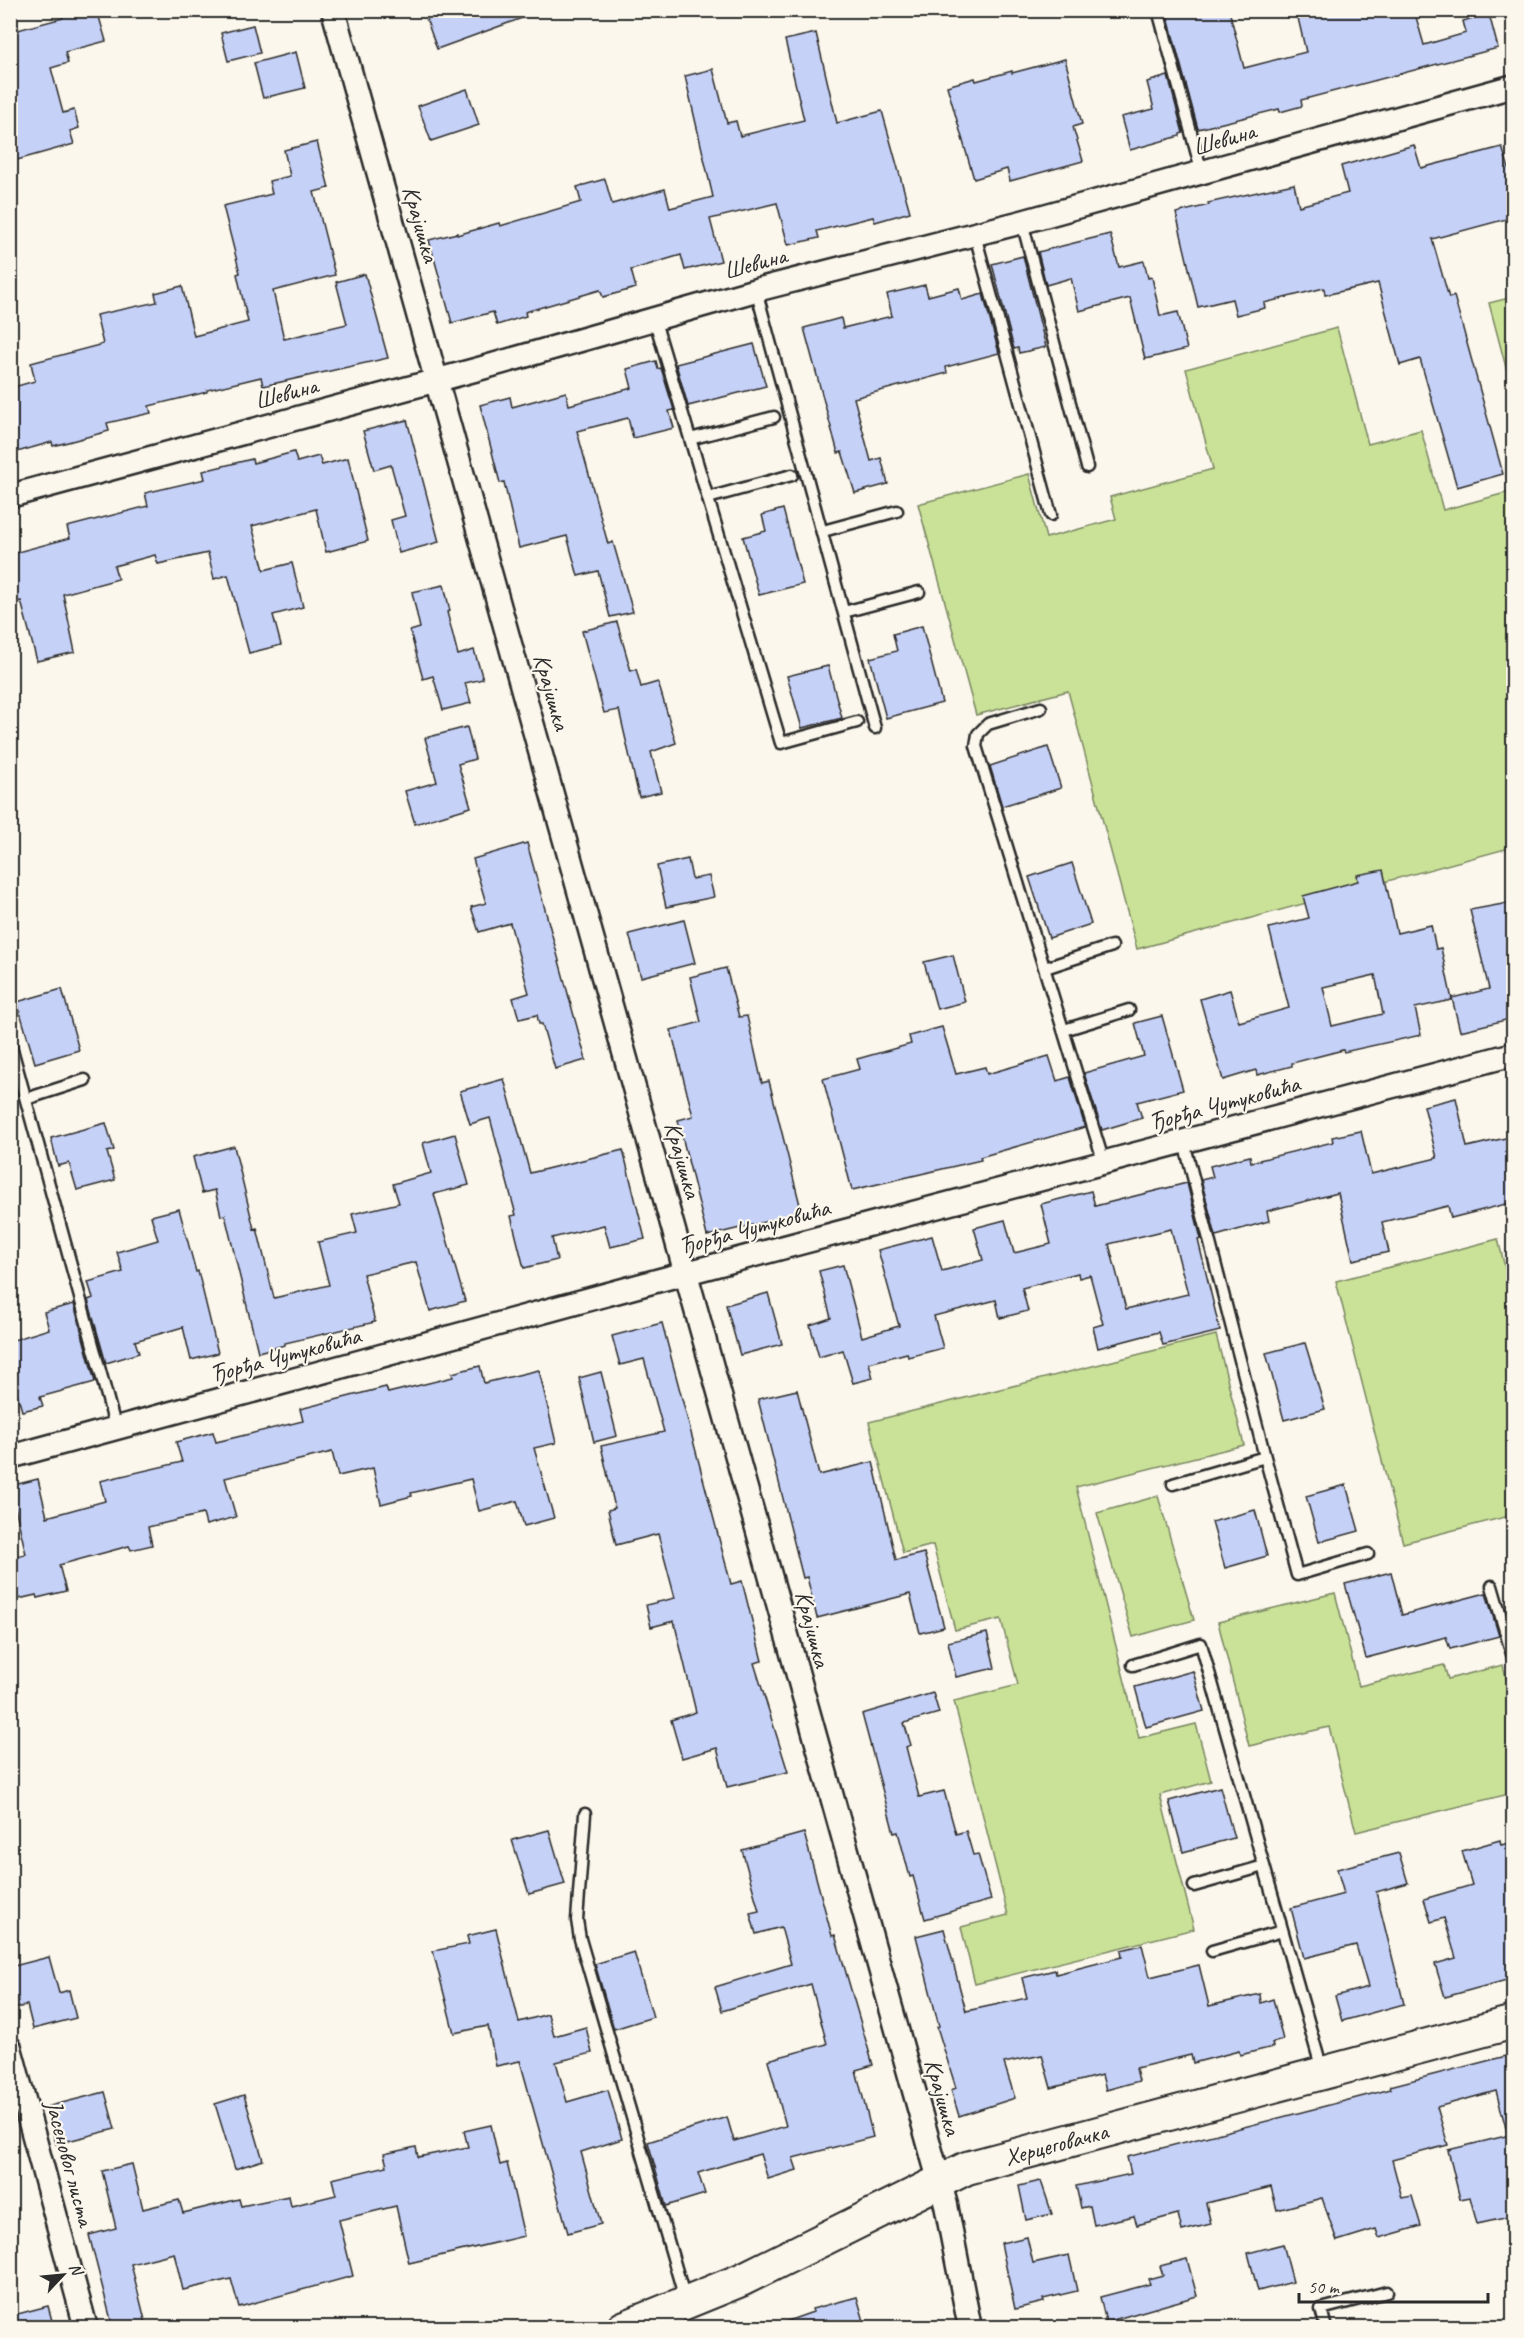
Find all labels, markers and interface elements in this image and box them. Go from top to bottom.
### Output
street label: Шевина [1189,115,1261,162]
street label: Крајишка [396,182,447,267]
street label: Шевина [720,240,792,286]
street label: Шевина [251,370,323,416]
street label: Крајишка [527,650,578,735]
street label: Ђорђа Чутуковића [1145,1068,1305,1138]
street label: Крајишка [658,1118,709,1203]
street label: Ђорђа Чутуковића [675,1192,835,1262]
street label: Ђорђа Чутуковића [206,1320,366,1390]
street label: Крајишка [788,1588,838,1672]
street label: Крајишка [918,2055,969,2140]
street label: Јасеновог листа [39,2096,102,2231]
street label: Херцеговачка [1001,2116,1112,2172]
north arrow [33,2245,93,2305]
text: N [64,2260,88,2280]
scale bar [1299,2266,1488,2304]
text: 50 m [1308,2276,1341,2298]

